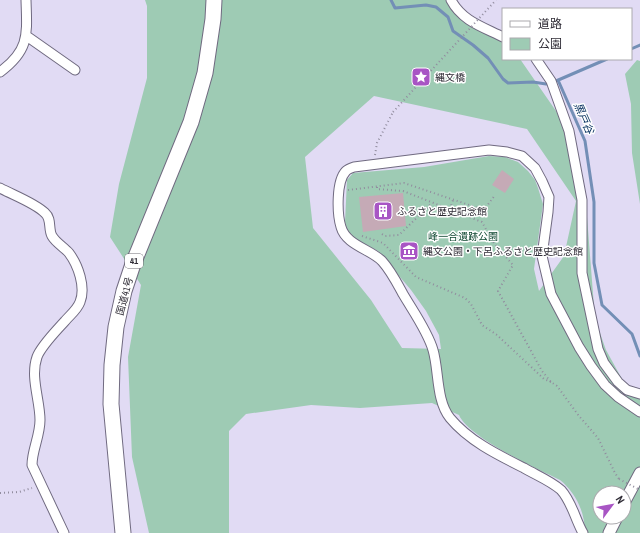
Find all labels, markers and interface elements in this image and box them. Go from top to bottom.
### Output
legend [502,8,632,60]
text: 道路 [538,16,562,32]
text: 公園 [538,36,562,52]
place icon: 縄文橋 [410,66,432,88]
place label: 縄文橋 [435,71,465,84]
water label: 黒戸谷 [571,100,598,137]
building icon: ふるさと歴史記念館 [372,200,394,222]
place label: ふるさと歴史記念館 [397,205,487,218]
park label: 峰一合遺跡公園 [428,230,498,243]
museum icon: 縄文公園・下呂ふるさと歴史記念館 [398,240,420,262]
place label: 縄文公園・下呂ふるさと歴史記念館 [423,245,583,258]
road number: 41 [125,254,143,268]
street label: 国道41号 [113,276,136,317]
north arrow [592,485,632,525]
text: N [613,493,628,506]

